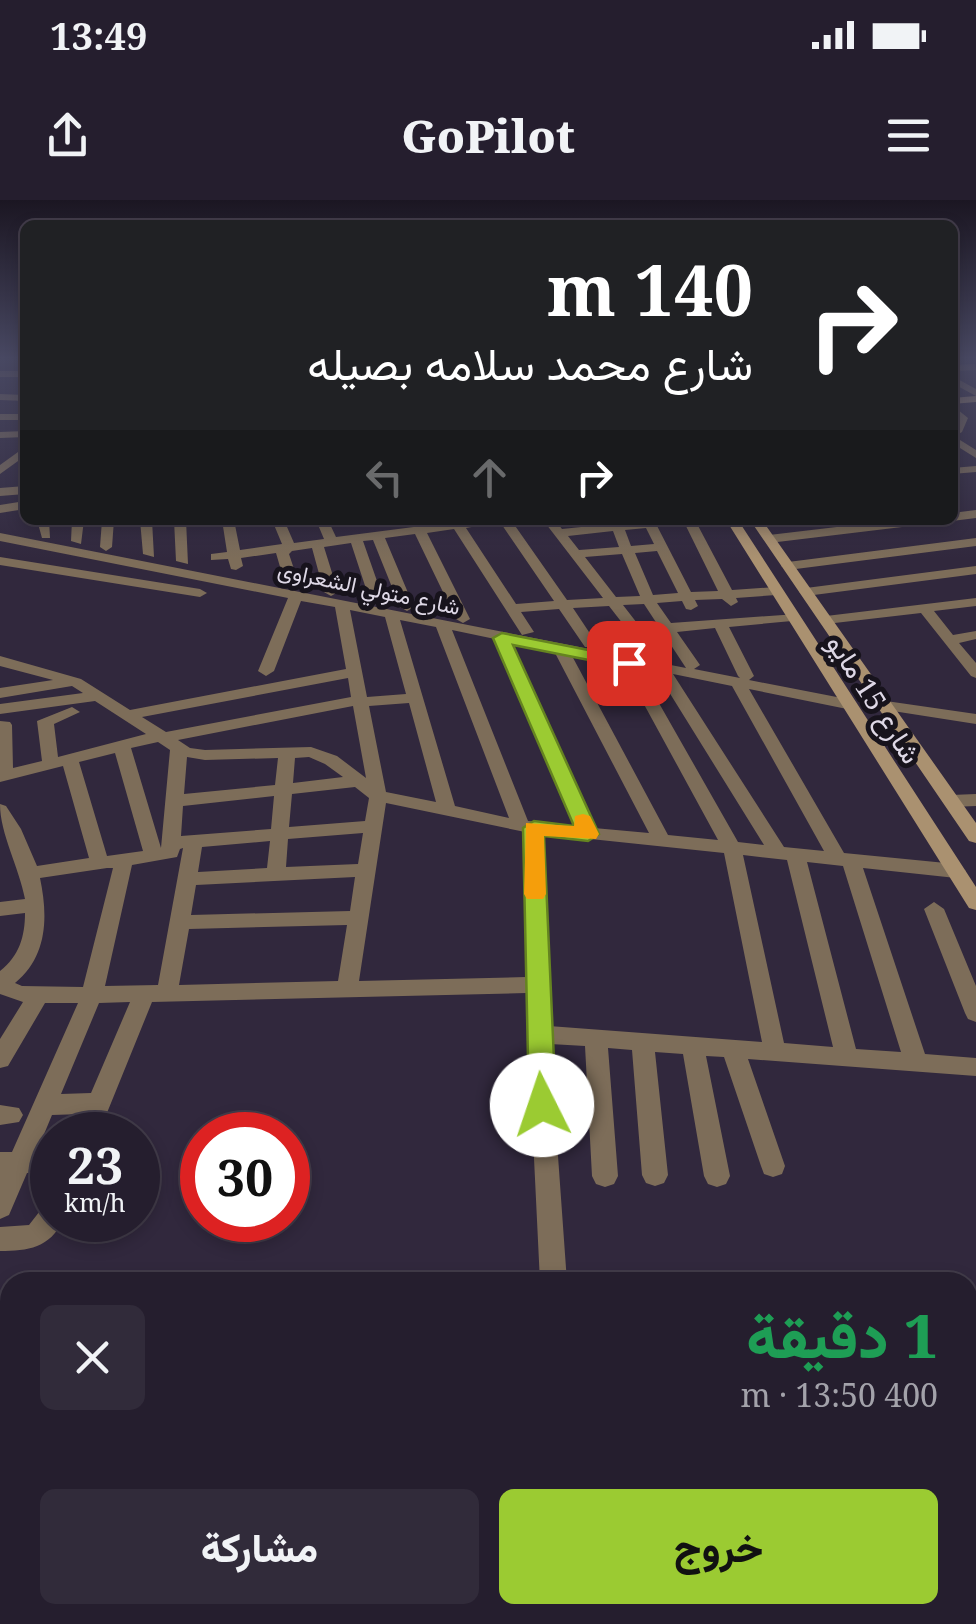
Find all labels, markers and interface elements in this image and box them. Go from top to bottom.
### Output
text: 13:49 [50,9,147,61]
text: GoPilot [401,105,575,166]
icon: share [40,108,95,163]
icon: menu [881,108,936,163]
text: 140 m [547,241,753,337]
icon: right [788,260,918,390]
text: شارع محمد سلامه بصيله [307,332,753,393]
icon: left [357,450,412,505]
icon: ahead [462,450,517,505]
icon: right [567,450,622,505]
street label: شارع متولي الشعراوى [274,553,463,626]
pin [587,621,672,706]
street label: شارع 15 مايو [818,626,931,771]
icon: arrive [602,636,657,691]
position arrow [490,1053,594,1157]
speed limit sign: 30 [180,1112,310,1242]
text: 23 [67,1131,123,1199]
text: km/h [64,1185,126,1219]
text: 1 دقيقة [746,1294,938,1376]
button: close [40,1305,145,1410]
text: 400 m · 13:50 [740,1373,938,1416]
button: مشاركة [40,1489,479,1604]
button: خروج [499,1489,938,1604]

